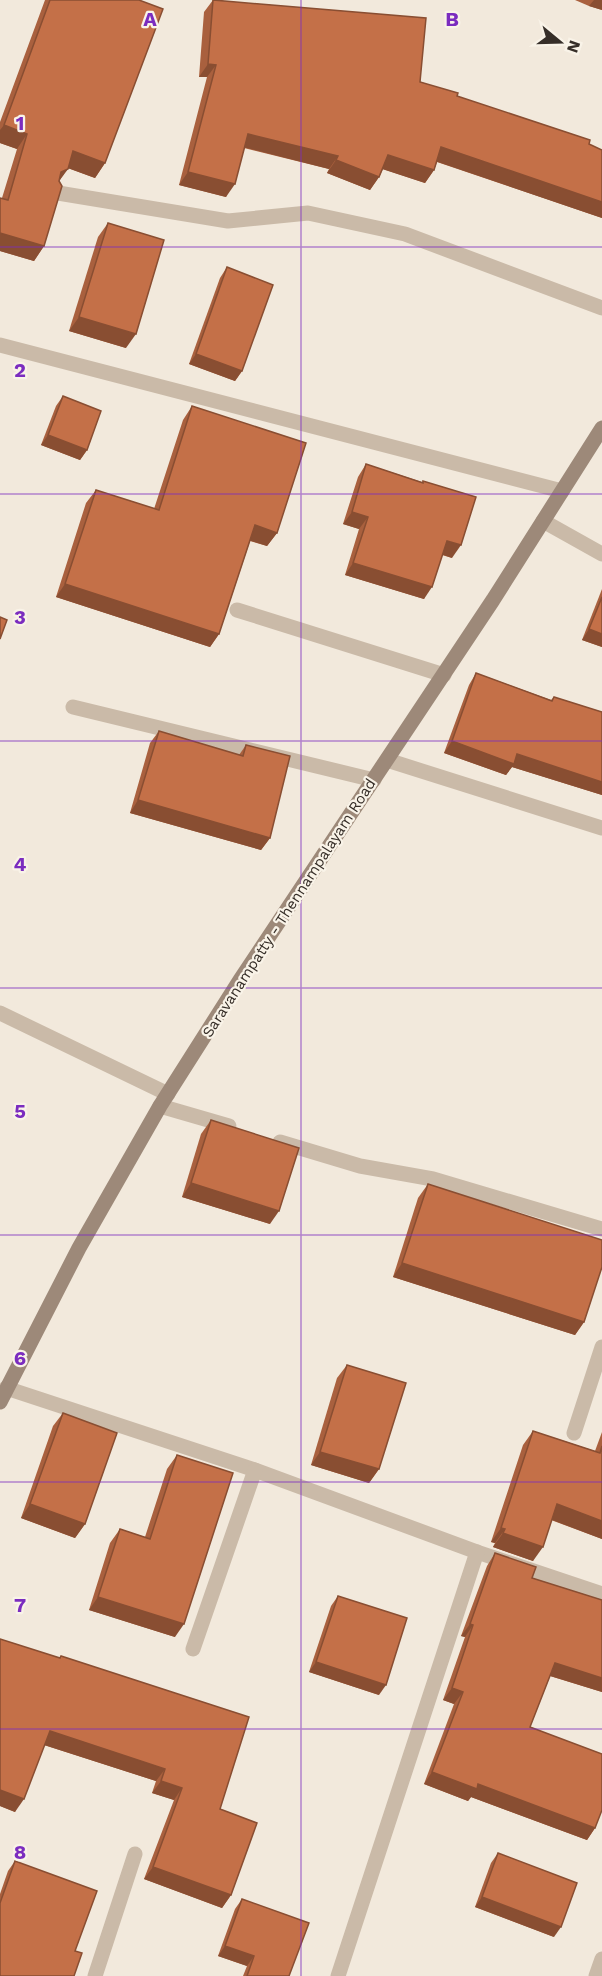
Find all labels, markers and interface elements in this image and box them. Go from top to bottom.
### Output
text: A [143,7,157,31]
text: B [445,7,459,31]
north arrow [530,12,590,72]
text: N [563,38,585,55]
text: 1 [16,111,24,135]
text: 2 [14,358,26,382]
text: 3 [14,605,26,629]
street label: Saravanampatty - Thennampalayam Road [198,775,380,1041]
text: 4 [14,852,27,876]
text: 5 [14,1099,26,1123]
text: 6 [14,1346,26,1370]
text: 7 [14,1593,26,1617]
text: 8 [14,1840,26,1864]

